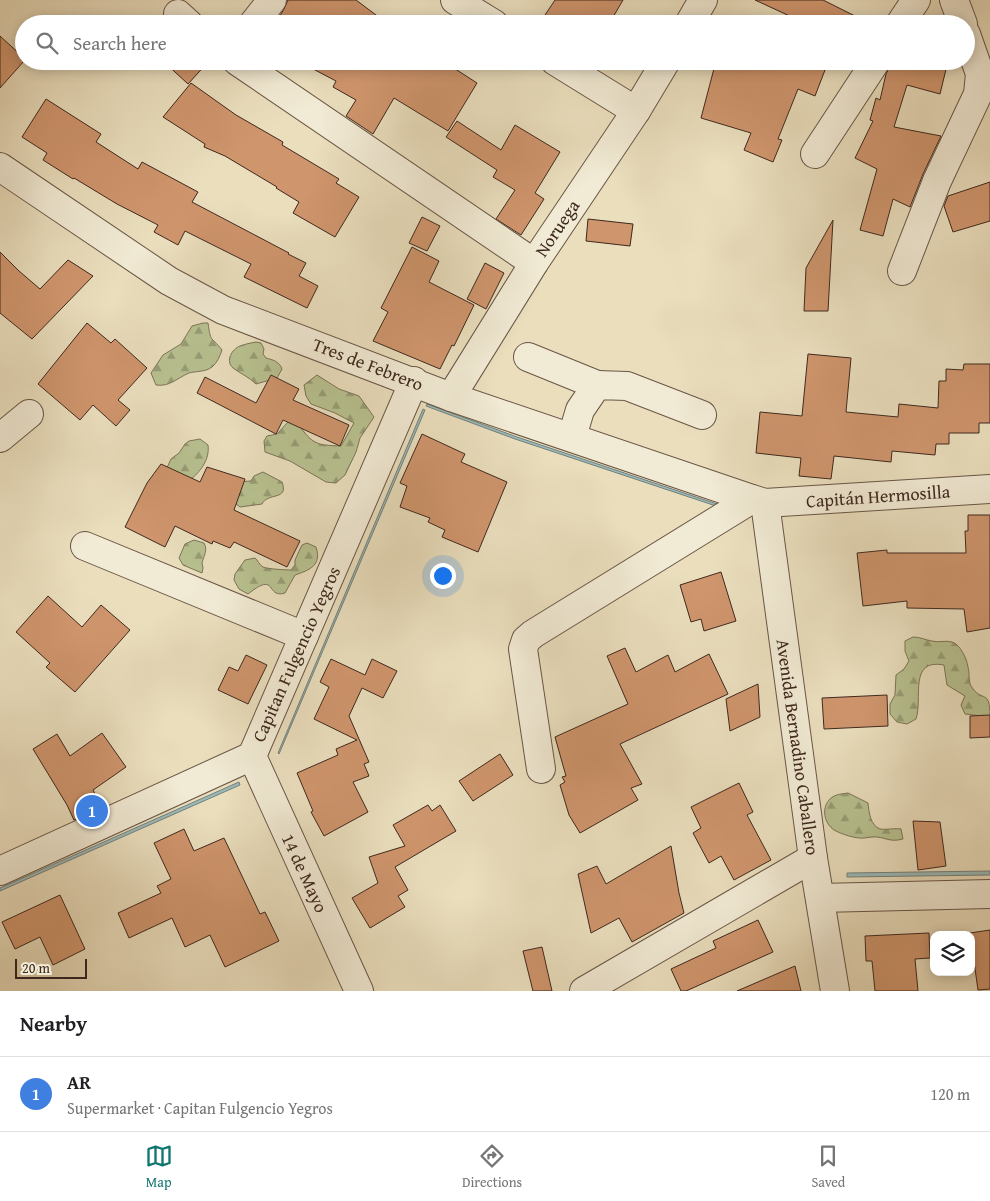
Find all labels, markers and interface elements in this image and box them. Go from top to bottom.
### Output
search box [15,15,975,70]
icon: search [33,29,61,57]
text: Search here [73,29,167,57]
street label: Noruega [528,194,586,262]
street label: Tres de Febrero [309,331,427,397]
street label: Capitán Hermosilla [805,477,951,515]
street label: Capitan Fulgencio Yegros [245,562,347,746]
your location [430,563,456,589]
street label: Avenida Bernadino Caballero [769,637,827,857]
pin: 1 [76,792,108,830]
street label: 14 de Mayo [275,829,335,917]
map controls [930,931,975,976]
button: layers [930,931,975,976]
scale bar [15,956,88,979]
text: 20 m [22,958,50,978]
text: Nearby [20,1008,87,1039]
text: AR [67,1068,91,1096]
text: 1 [32,1082,40,1106]
text: 120 m [930,1082,970,1106]
text: Supermarket · Capitan Fulgencio Yegros [67,1096,333,1120]
tab: Map [145,1142,173,1192]
tab: Directions [462,1142,522,1192]
tab: Saved [811,1142,845,1192]

